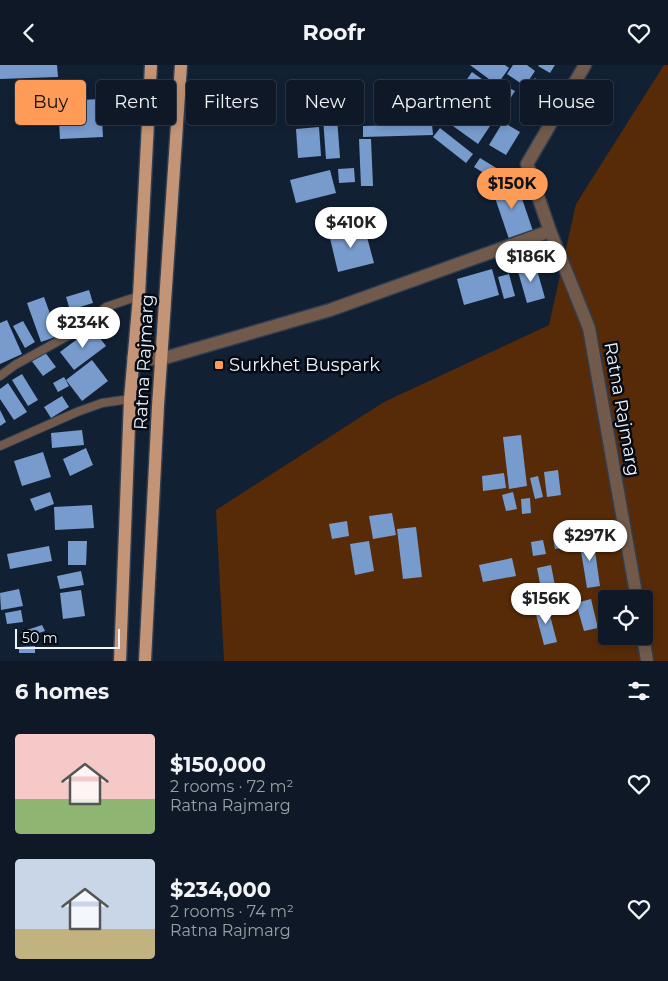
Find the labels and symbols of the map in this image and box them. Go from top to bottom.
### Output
pin: $150K [477,167,547,210]
pin: $410K [316,207,386,249]
pin: $186K [496,241,566,283]
street label: Ratna Rajmarg [129,294,159,430]
pin: $234K [48,307,118,349]
street label: Ratna Rajmarg [599,340,645,478]
place label: Surkhet Buspark [229,354,380,376]
marker: Surkhet Buspark [213,359,225,371]
pin: $297K [555,519,625,562]
pin: $156K [511,583,581,625]
scale bar [15,626,120,649]

